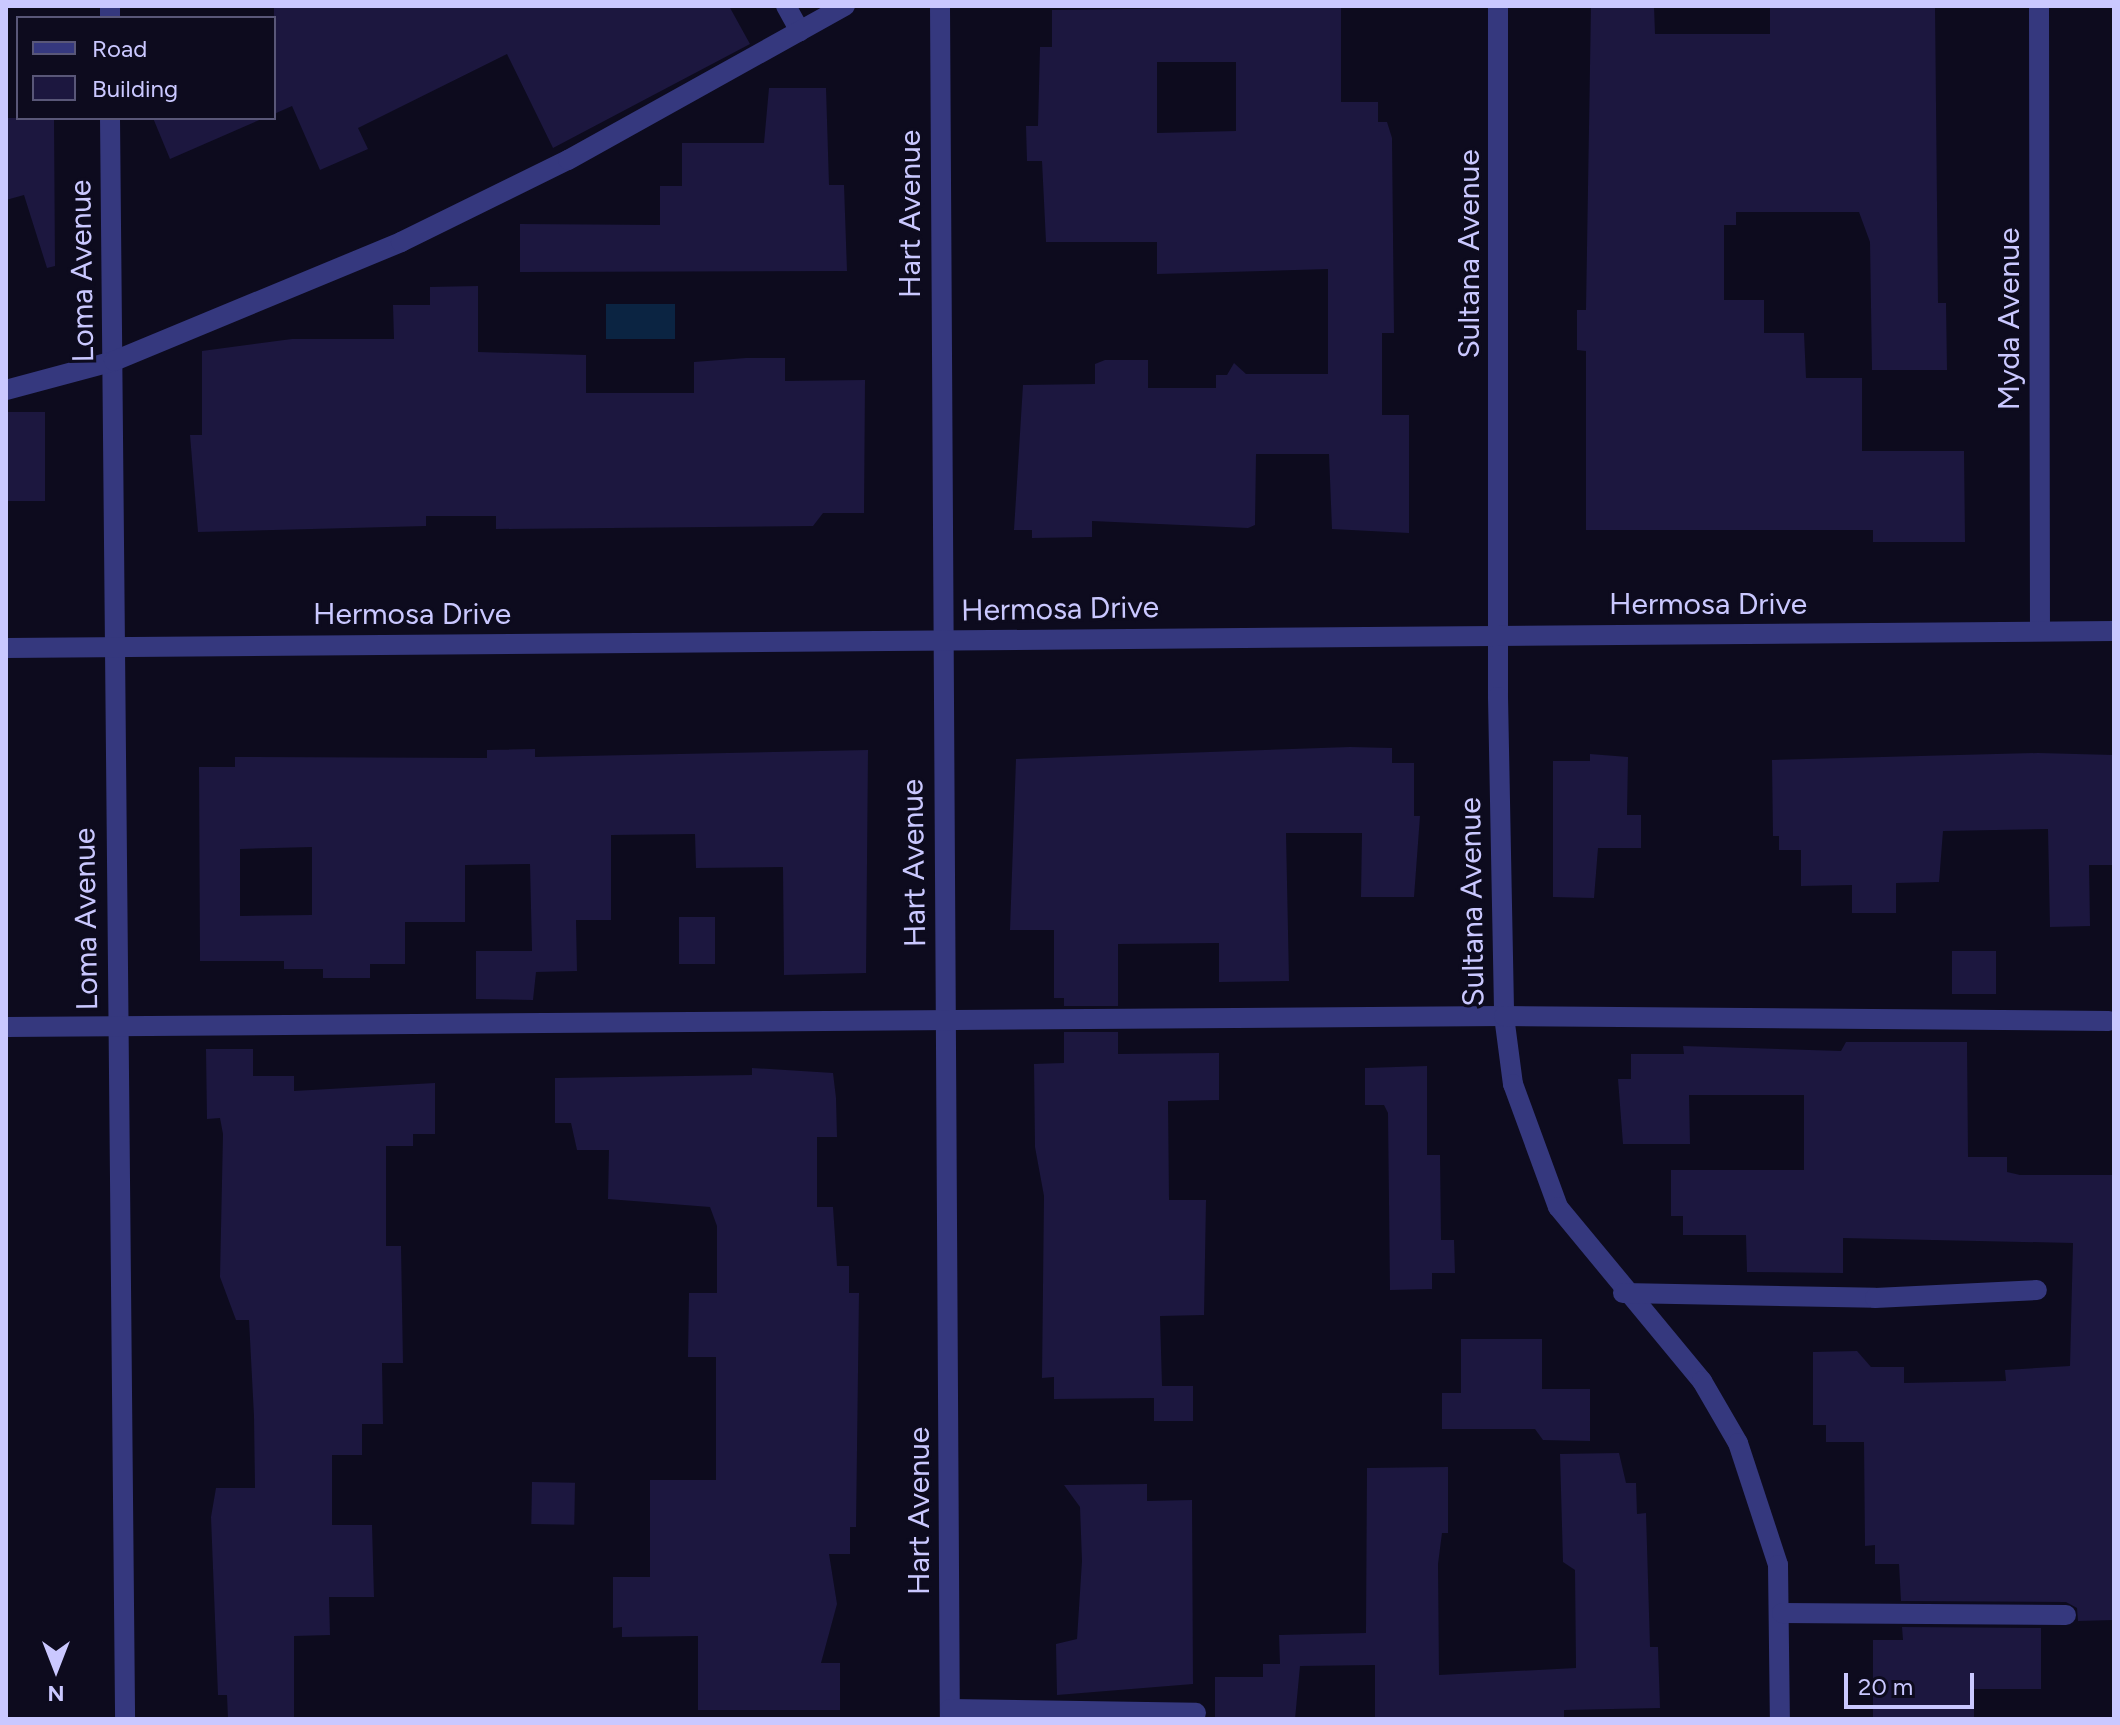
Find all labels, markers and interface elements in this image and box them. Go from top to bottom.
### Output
legend [16,16,276,120]
text: Road [92,34,147,63]
text: Building [92,74,178,103]
street label: Hart Avenue [892,130,928,298]
street label: Sultana Avenue [1451,149,1487,359]
street label: Loma Avenue [62,179,102,363]
street label: Myda Avenue [1991,228,2027,410]
street label: Hermosa Drive [1609,586,1807,622]
street label: Hermosa Drive [961,589,1159,629]
street label: Hermosa Drive [313,596,511,632]
street label: Hart Avenue [895,779,933,947]
street label: Sultana Avenue [1452,797,1492,1007]
street label: Loma Avenue [66,827,106,1011]
street label: Hart Avenue [901,1427,937,1595]
north arrow [16,1629,96,1709]
scale bar [1848,1657,1978,1707]
text: 20 m [1858,1672,1913,1701]
text: N [48,1680,65,1707]

